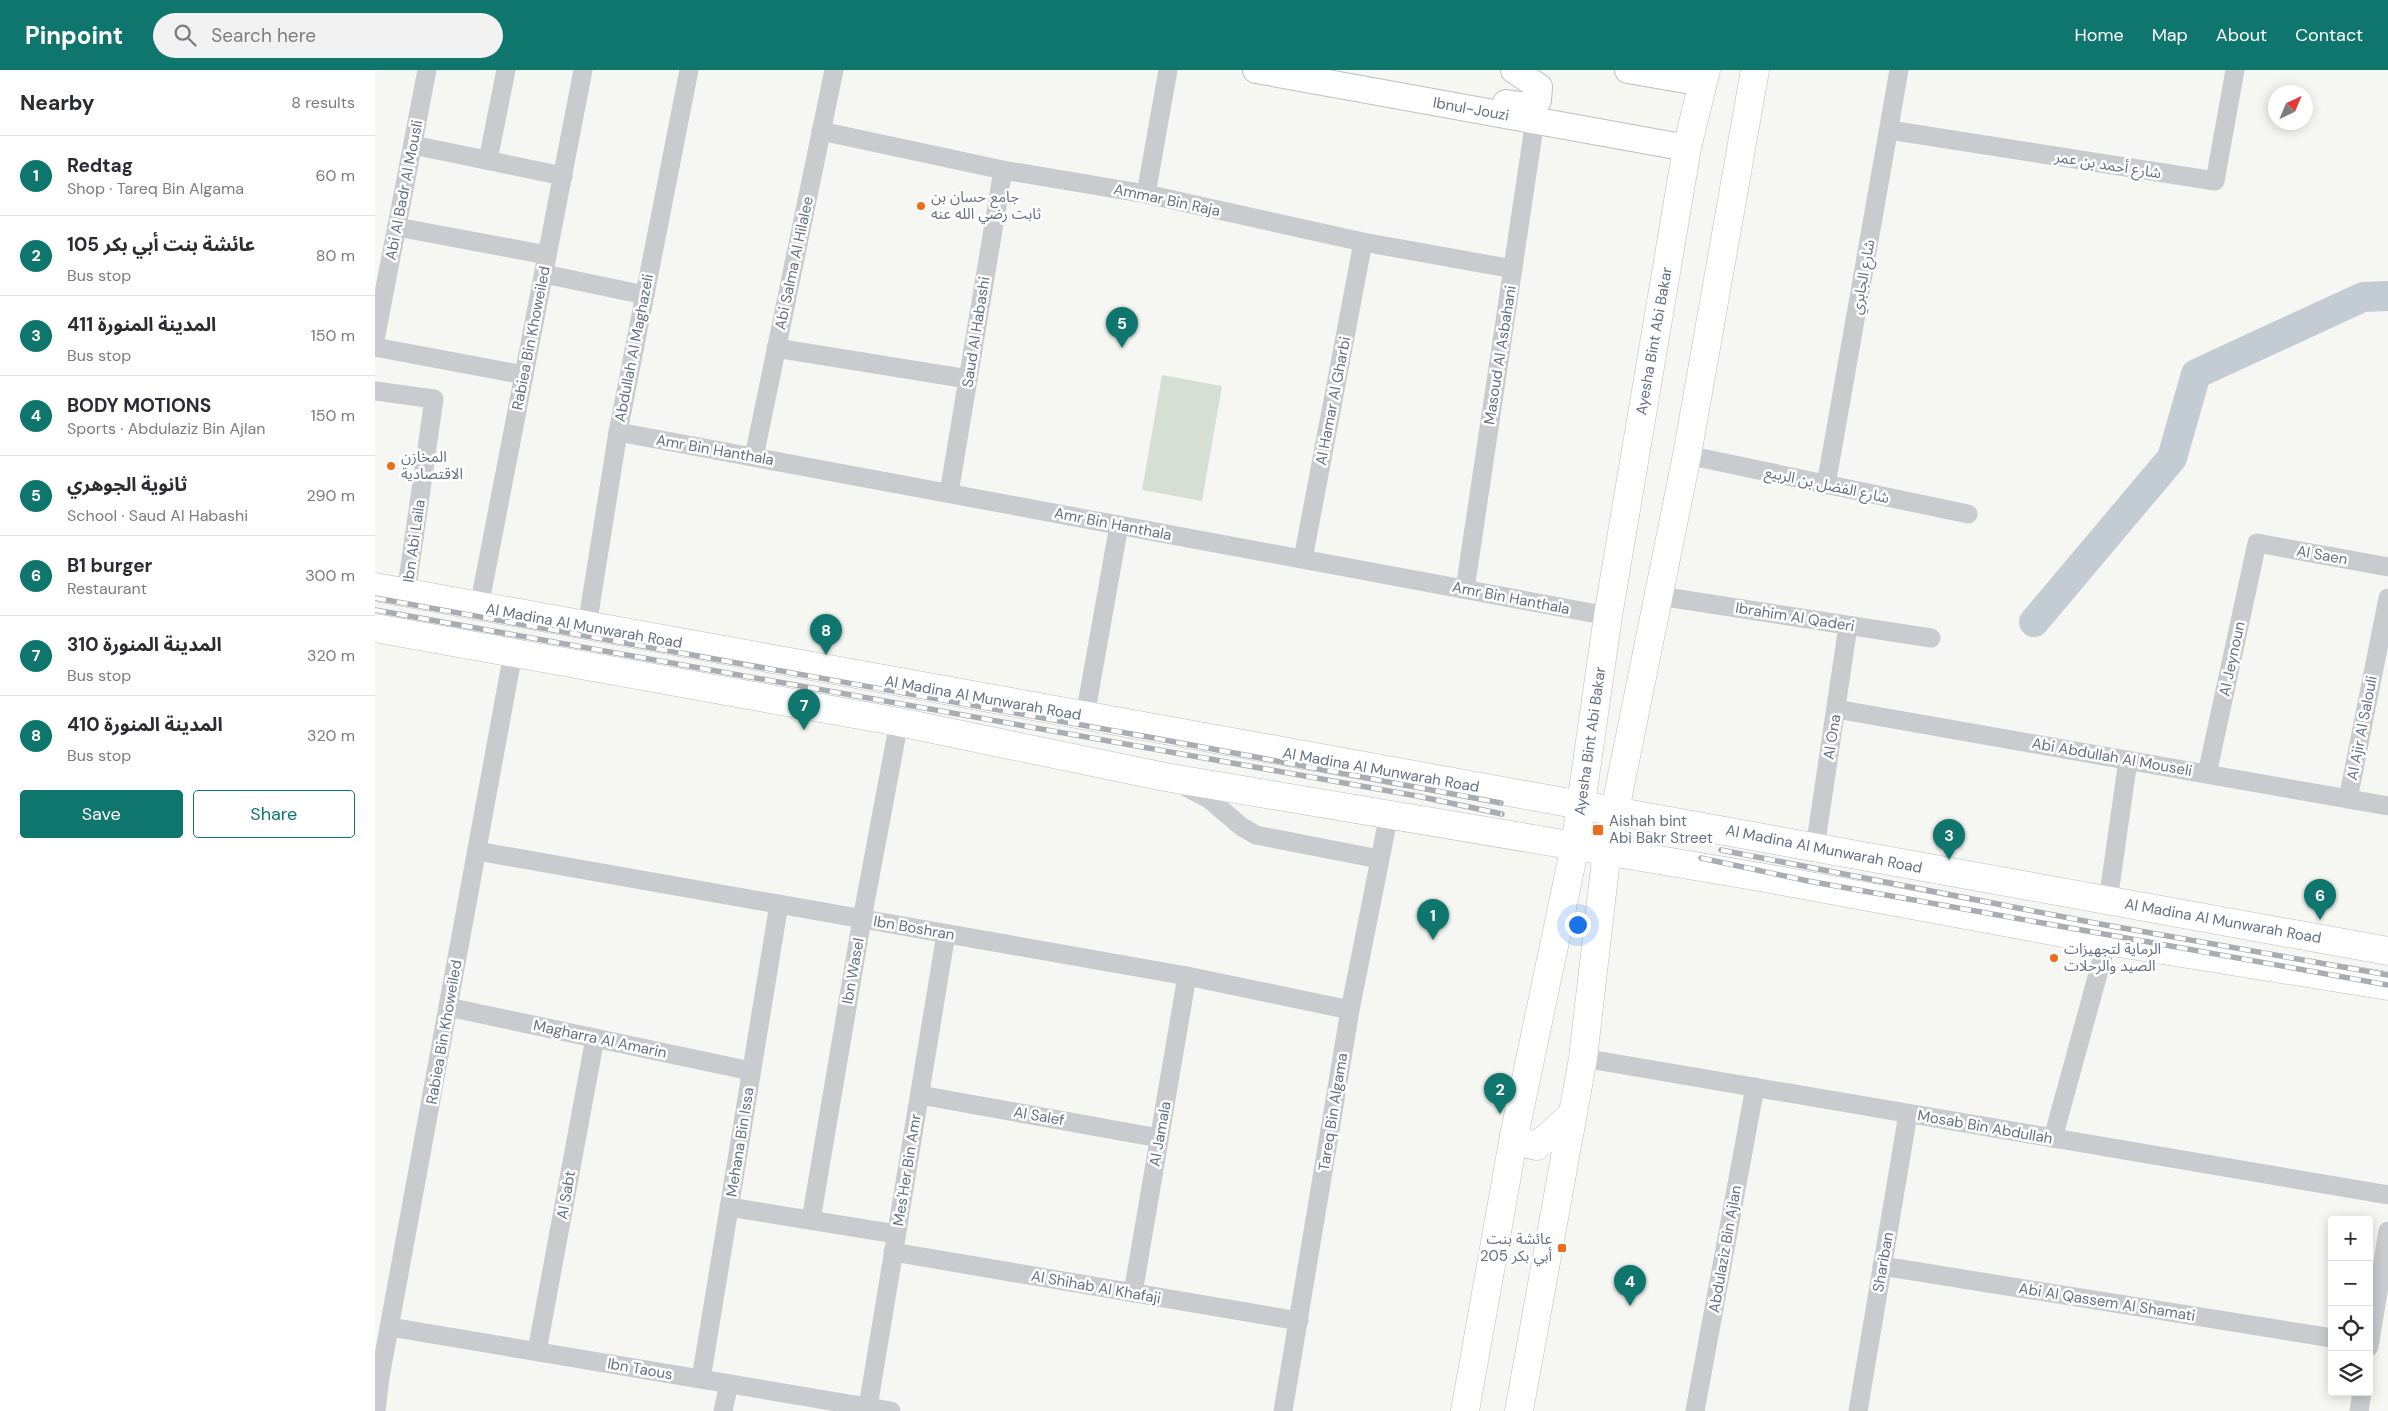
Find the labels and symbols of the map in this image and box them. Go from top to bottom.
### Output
north arrow [2268,85,2313,130]
street label: Ibnul-Jouzi [1431,92,1511,126]
street label: Abi Al Badr Al Mousli [381,118,427,262]
street label: شارع أحمد بن عمر [2052,147,2163,185]
street label: Ammar Bin Raja [1112,179,1222,221]
place label: جامع حسان بن ثابت رضي الله عنه [931,187,1041,225]
street label: Abi Salma Al Hilalee [770,195,818,331]
marker: جامع حسان بن ثابت رضي الله عنه [915,200,927,212]
street label: شارع الجابري [1847,238,1881,317]
street label: Rabiea Bin Khoweiled [507,264,555,412]
street label: Ayesha Bint Abi Bakar [1631,265,1677,417]
street label: Abdullah Al Maghazeli [610,272,658,424]
street label: Saud Al Habashi [957,275,995,389]
street label: Masoud Al Asbahani [1479,284,1521,426]
pin: 5 [1106,307,1138,348]
street label: Al Hamar Al Gharbi [1311,335,1355,467]
street label: Amr Bin Hanthala [655,430,775,470]
place label: المخازن الاقتصادية [401,447,463,484]
marker: المخازن الاقتصادية [385,460,397,472]
street label: شارع الفضل بن الربيع [1762,462,1891,510]
street label: Ibn Abi Laila [398,498,430,584]
street label: Amr Bin Hanthala [1053,503,1173,545]
street label: Al Saen [2295,541,2349,569]
street label: Amr Bin Hanthala [1451,577,1571,619]
street label: Ibrahim Al Qaderi [1734,598,1856,636]
street label: Al Madina Al Munwarah Road [484,599,684,653]
pin: 8 [810,614,842,655]
street label: Al Jeynoun [2214,620,2250,698]
street label: Ayesha Bint Abi Bakar [1570,665,1610,817]
street label: Al Madina Al Munwarah Road [883,671,1083,725]
street label: Al Ajir Al Salouli [2342,674,2382,782]
pin: 7 [788,689,820,730]
street label: Al Ona [1819,713,1845,761]
street label: Abi Abdullah Al Mouseli [2030,733,2194,781]
street label: Al Madina Al Munwarah Road [1281,743,1481,797]
place label: Aishah bint Abi Bakr Street [1609,811,1713,848]
pin: 3 [1933,819,1965,860]
street label: Al Madina Al Munwarah Road [1724,820,1924,878]
marker: Aishah bint Abi Bakr Street [1591,823,1605,837]
pin: 6 [2304,879,2336,920]
street label: Al Madina Al Munwarah Road [2123,894,2323,948]
pin: 1 [1417,899,1449,940]
street label: Ibn Boshran [872,911,956,945]
your location [1565,912,1591,938]
street label: Ibn Wasel [837,936,869,1006]
place label: الرماية لتجهيزات الصيد والرحلات [2064,939,2161,976]
marker: الرماية لتجهيزات الصيد والرحلات [2048,952,2060,964]
street label: Rabiea Bin Khoweiled [421,958,467,1106]
street label: Magharra Al Amarin [532,1015,668,1063]
street label: Tareq Bin Algama [1314,1052,1352,1172]
pin: 2 [1484,1073,1516,1114]
street label: Mehana Bin Issa [721,1086,759,1198]
street label: Al Jamala [1144,1100,1176,1168]
street label: Al Salef [1012,1102,1066,1130]
street label: Mosab Bin Abdullah [1916,1105,2054,1149]
street label: Mes'Her Bin Amr [888,1112,926,1228]
street label: Al Sabt [552,1169,580,1221]
street label: Abdulaziz Bin Ajlan [1704,1184,1746,1314]
place label: عائشة بنت أبي بكر 205 [1480,1229,1552,1267]
street label: Shariban [1868,1230,1898,1294]
marker: عائشة بنت أبي بكر 205 [1556,1242,1568,1254]
pin: 4 [1614,1265,1646,1306]
street label: Al Shihab Al Khafaji [1030,1266,1162,1308]
street label: Abi Al Qassem Al Shamati [2017,1278,2197,1326]
street label: Ibn Taous [606,1353,674,1385]

